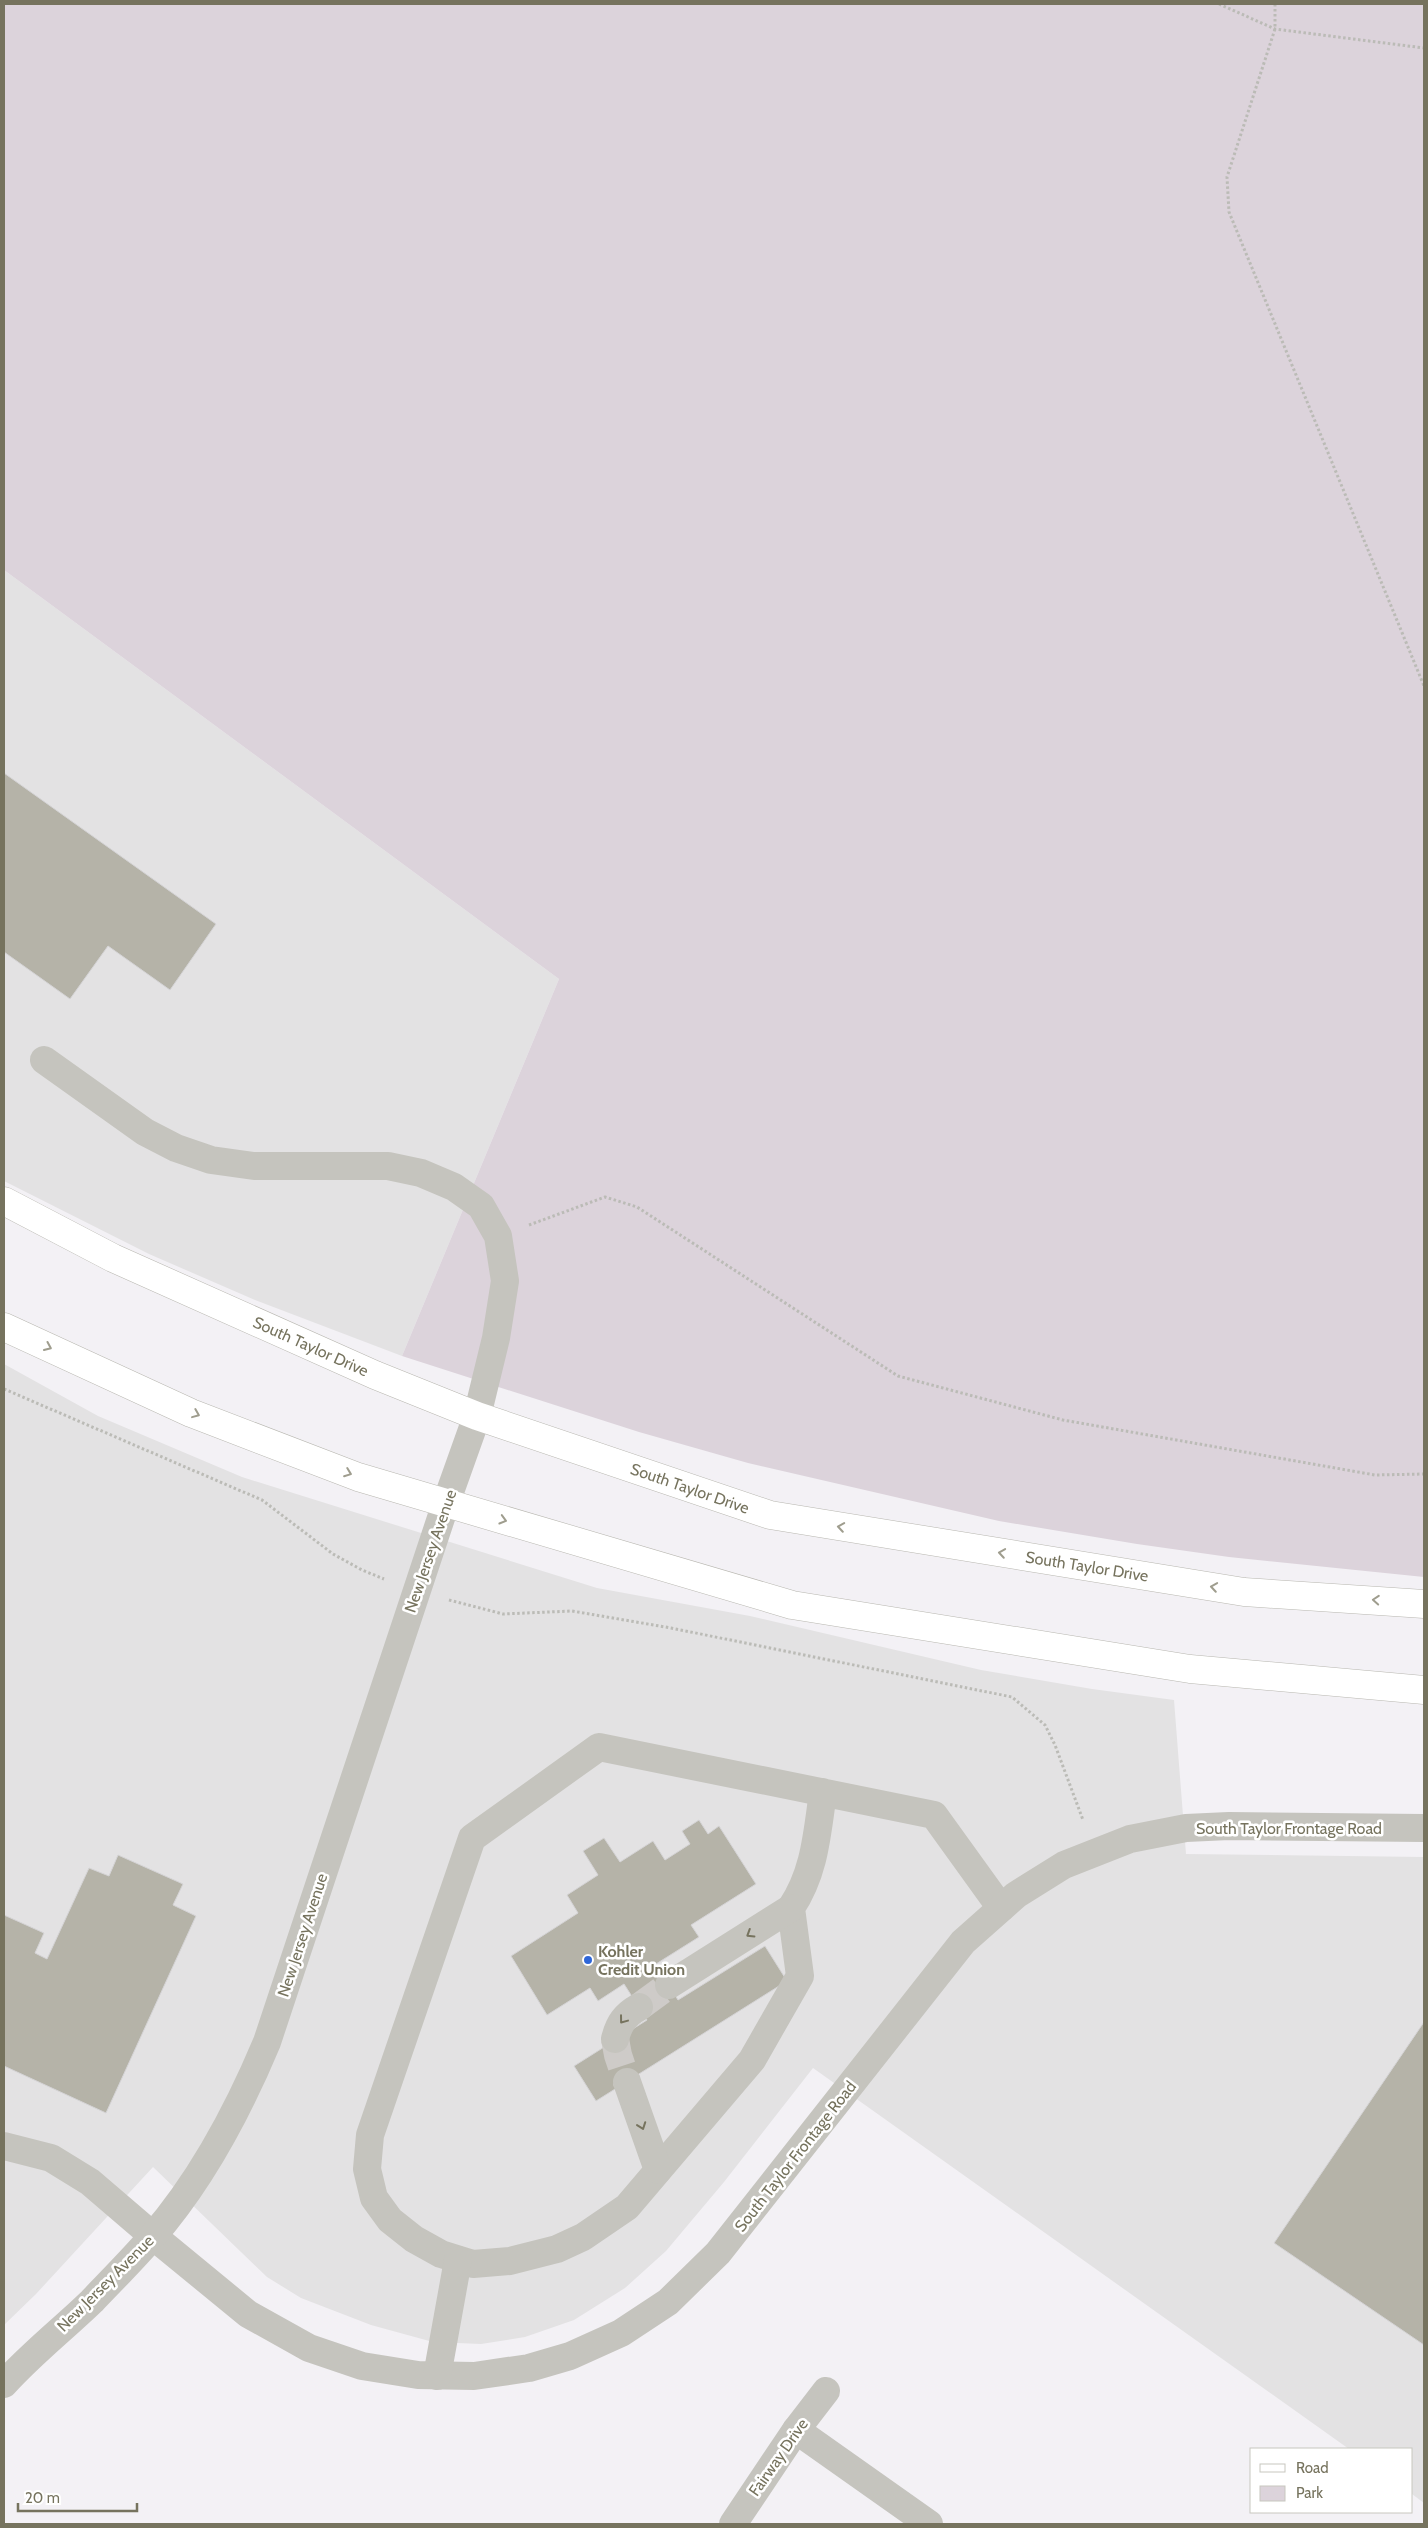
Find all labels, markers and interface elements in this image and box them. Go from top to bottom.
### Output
street label: South Taylor Drive [250,1313,371,1380]
one-way arrow [43,1341,52,1352]
one-way arrow [191,1408,200,1419]
street label: South Taylor Drive [628,1459,752,1518]
one-way arrow [343,1467,352,1477]
street label: New Jersey Avenue [401,1487,460,1615]
one-way arrow [499,1514,507,1524]
one-way arrow [837,1522,845,1532]
street label: South Taylor Drive [1024,1547,1150,1586]
one-way arrow [997,1548,1006,1558]
one-way arrow [1209,1582,1217,1593]
one-way arrow [1371,1595,1379,1606]
street label: South Taylor Frontage Road [1196,1819,1382,1838]
street label: New Jersey Avenue [274,1871,331,1999]
one-way arrow [746,1928,755,1937]
place label: Kohler Credit Union [598,1942,685,1979]
marker: Kohler Credit Union [582,1954,594,1966]
one-way arrow [621,2014,629,2023]
street label: South Taylor Frontage Road [731,2077,860,2235]
one-way arrow [636,2121,646,2130]
street label: New Jersey Avenue [53,2231,158,2336]
street label: Fairway Drive [745,2415,812,2500]
legend [1250,2448,1413,2513]
text: Road [1296,2459,1329,2477]
scale bar [18,2480,136,2512]
text: Park [1296,2484,1323,2502]
text: 20 m [25,2489,60,2507]

